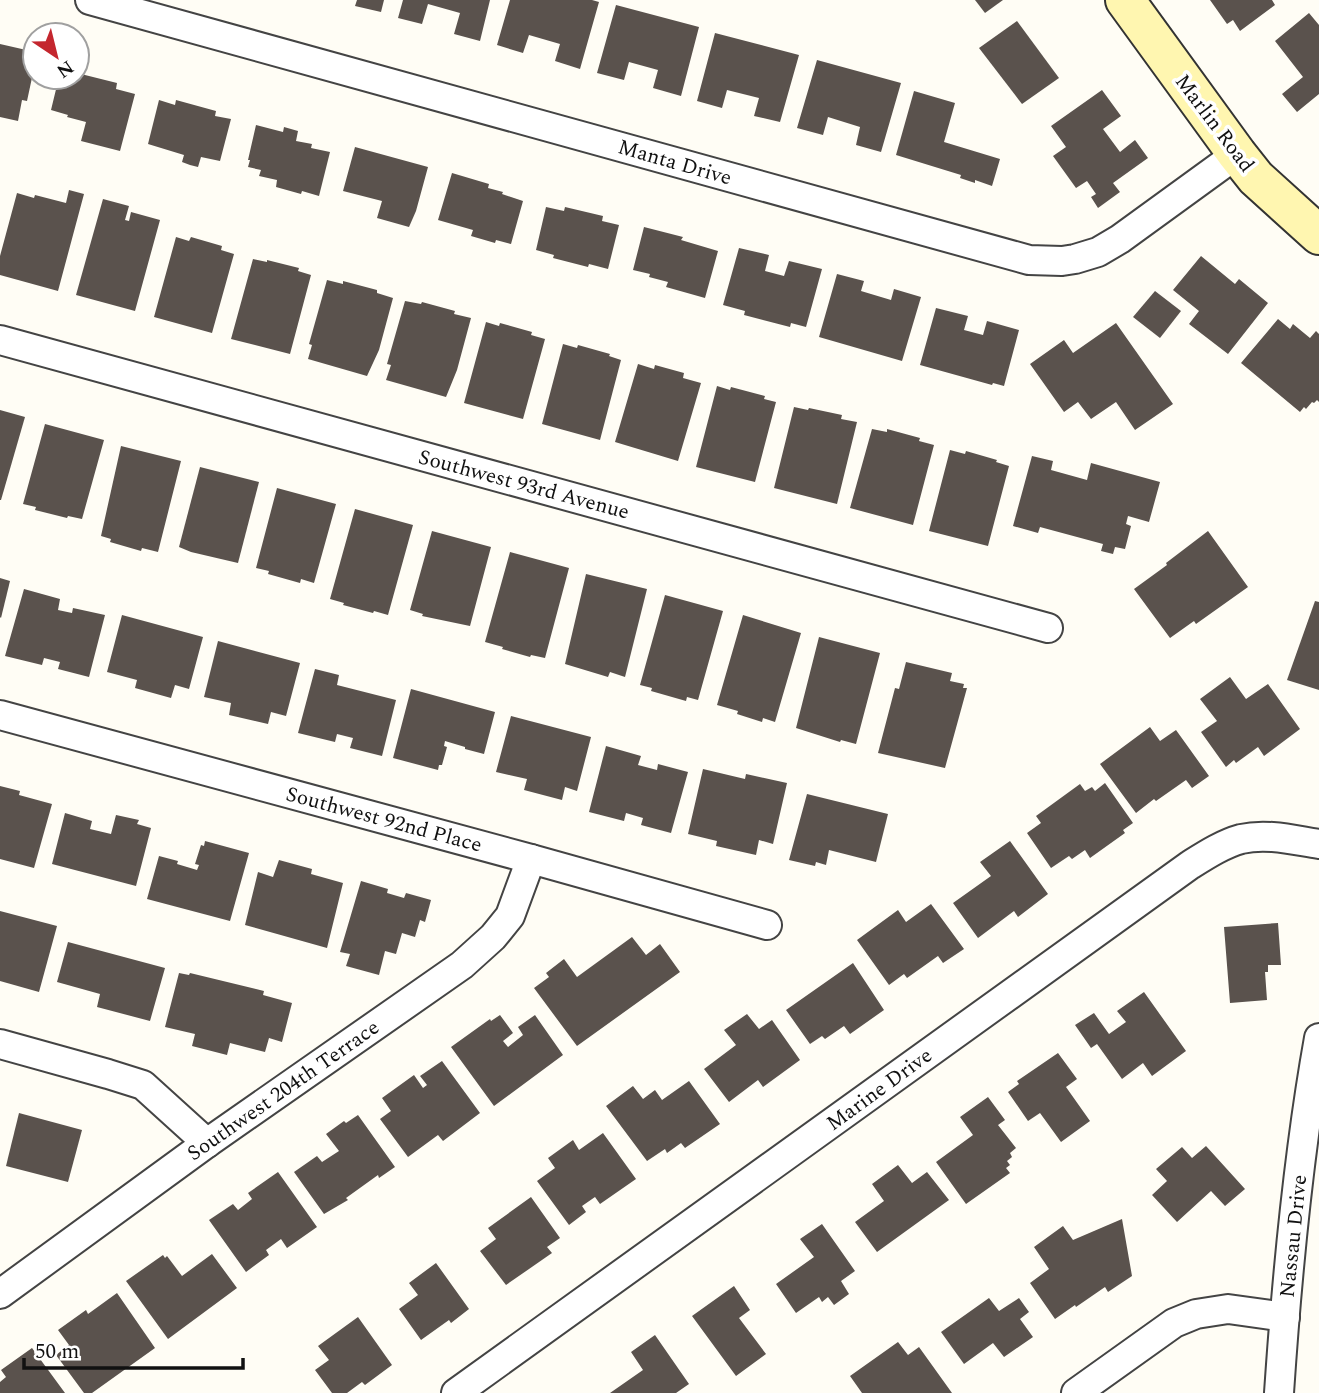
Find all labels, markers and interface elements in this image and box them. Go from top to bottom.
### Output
north arrow [21,21,91,91]
text: N [50,52,80,85]
street label: Marlin Road [1166,68,1262,180]
street label: Manta Drive [614,131,735,194]
street label: Southwest 93rd Avenue [415,441,633,529]
street label: Southwest 92nd Place [282,778,485,862]
street label: Southwest 204th Terrace [181,1012,386,1170]
street label: Marine Drive [820,1040,939,1139]
street label: Nassau Drive [1272,1173,1316,1299]
scale bar [24,1326,243,1370]
text: 50 m [35,1336,79,1368]

